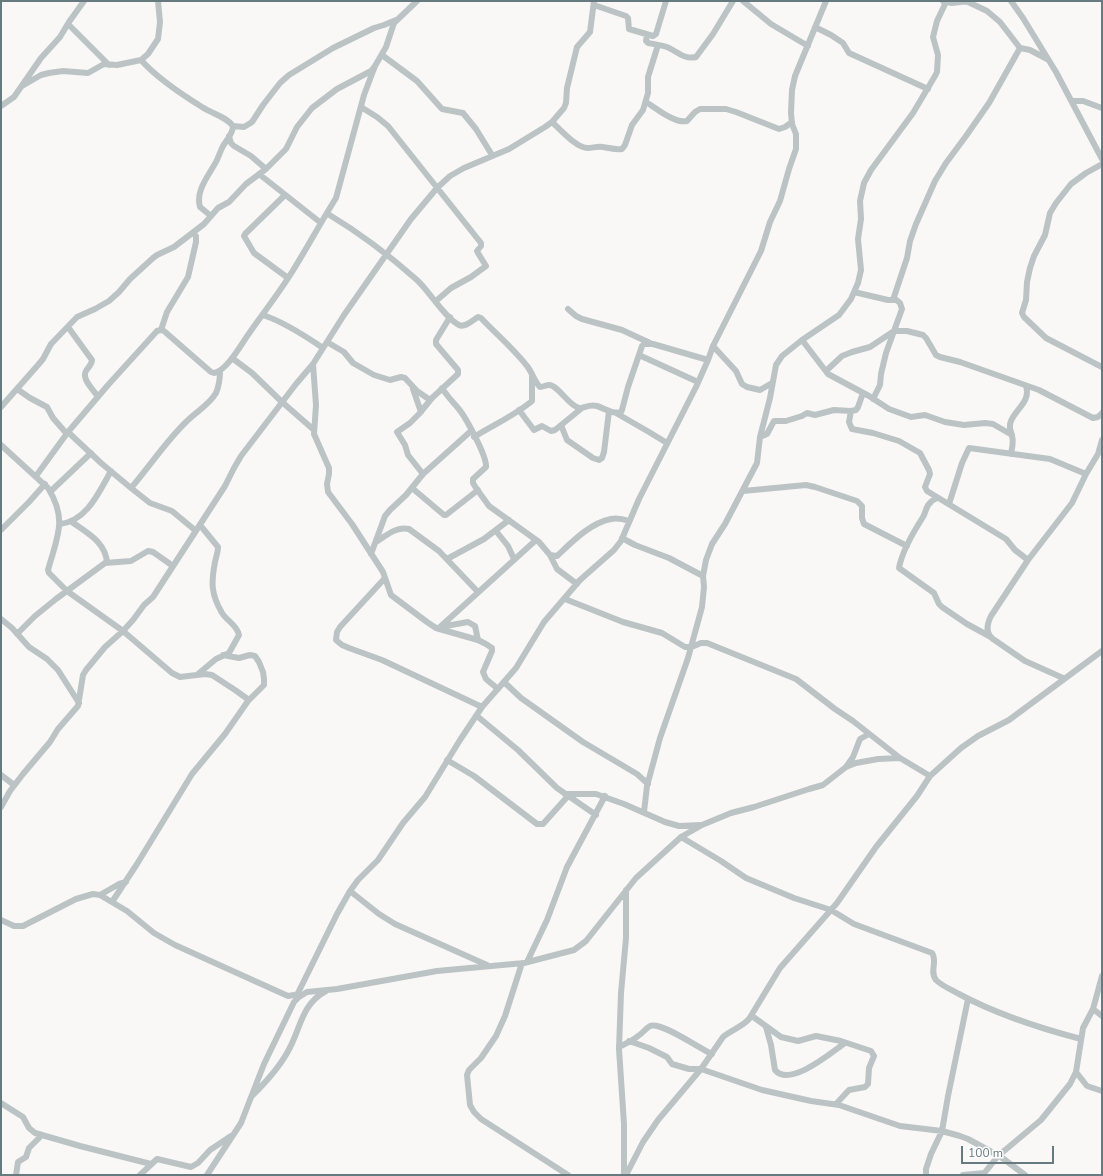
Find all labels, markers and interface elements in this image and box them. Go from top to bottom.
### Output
scale bar [963,1138,1056,1164]
text: 100 m [968,1145,1003,1161]

